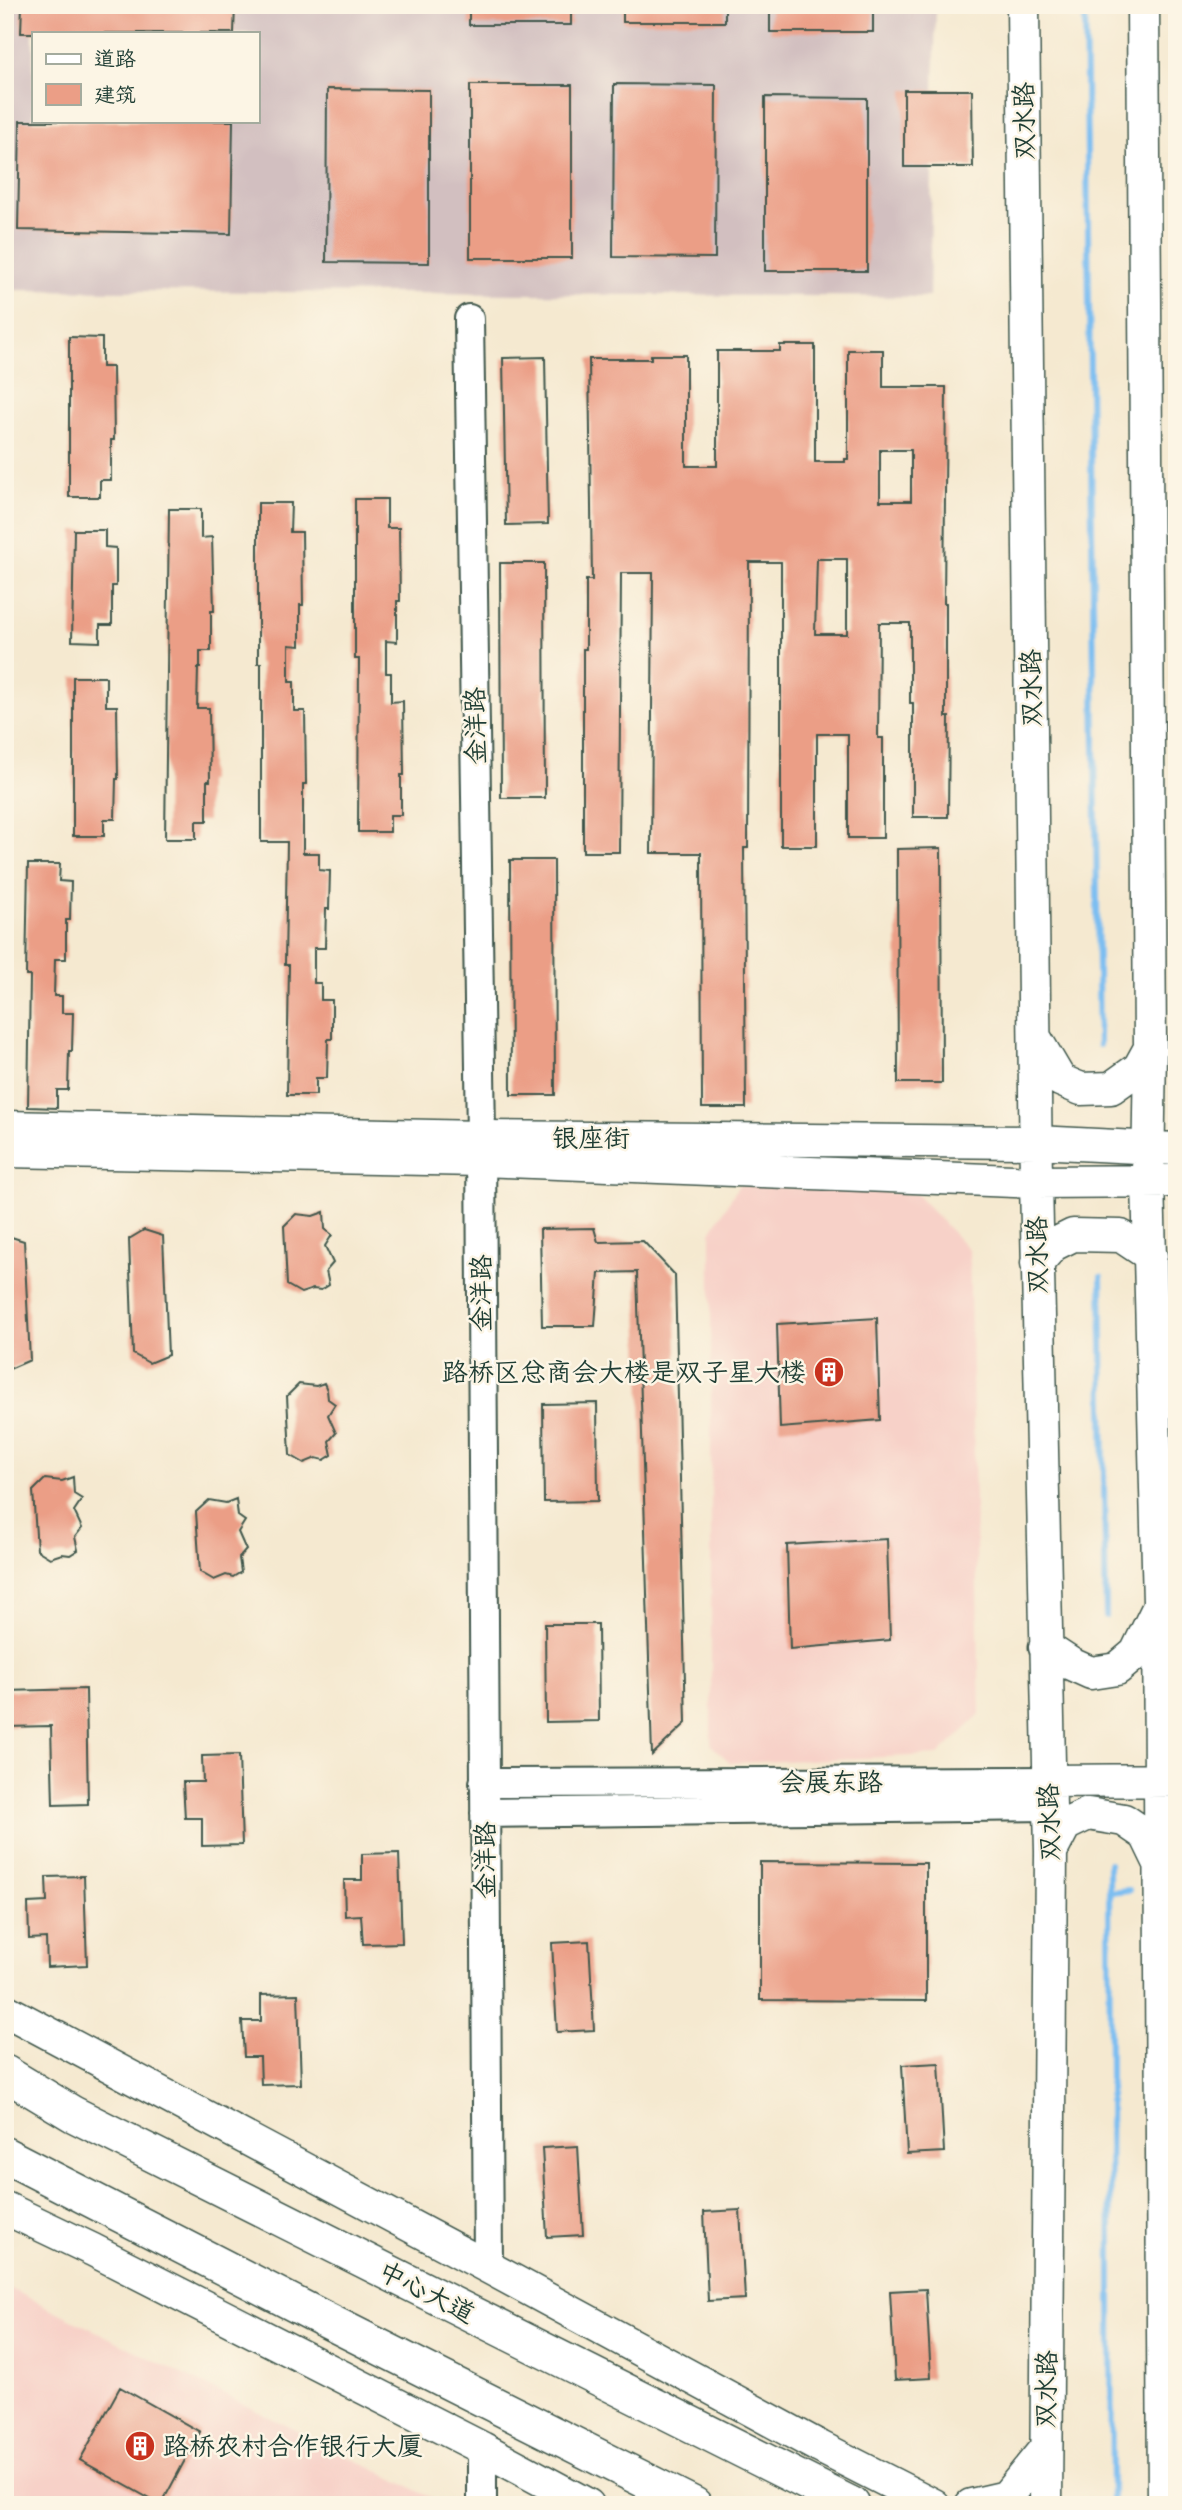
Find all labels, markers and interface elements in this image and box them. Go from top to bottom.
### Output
legend [32,32,259,122]
text: 道路 [94,40,136,78]
text: 建筑 [94,76,136,114]
street label: 双水路 [1000,82,1048,160]
street label: 双水路 [1007,649,1055,727]
street label: 金洋路 [451,687,499,765]
street label: 银座街 [552,1115,630,1161]
street label: 双水路 [1013,1216,1061,1294]
street label: 金洋路 [458,1254,504,1332]
place label: 路桥区总商会大楼是双子星大楼 [442,1349,806,1395]
building icon: 路桥区总商会大楼是双子星大楼 [812,1355,846,1389]
street label: 会展东路 [779,1759,883,1805]
street label: 双水路 [1025,1782,1073,1862]
street label: 金洋路 [462,1821,508,1899]
street label: 中心大道 [370,2248,484,2336]
street label: 双水路 [1022,2350,1070,2428]
place label: 路桥农村合作银行大厦 [163,2423,423,2469]
building icon: 路桥农村合作银行大厦 [123,2429,157,2463]

